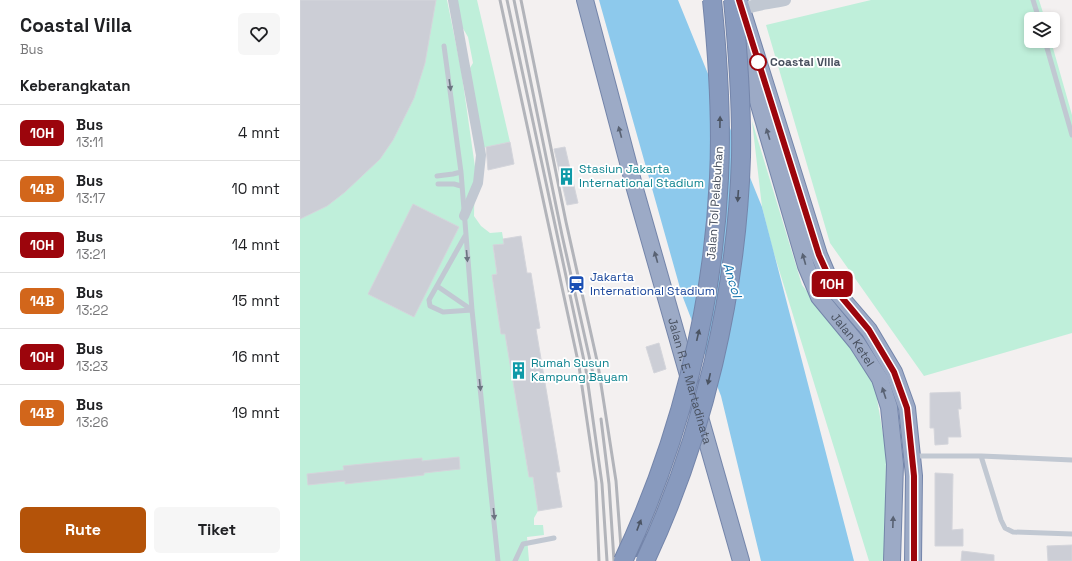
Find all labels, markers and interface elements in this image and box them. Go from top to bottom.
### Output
map controls [1024,12,1060,48]
button: layers [1024,12,1060,48]
text: Coastal Villa [20,13,132,38]
button: heart [238,13,280,55]
text: Bus [20,41,43,58]
marker: Coastal Villa [749,53,767,71]
place label: Coastal Villa [770,54,841,70]
text: Keberangkatan [20,76,131,95]
one-way arrow [447,78,453,91]
text: Bus [76,115,103,134]
one-way arrow [717,115,723,128]
text: 4 mnt [238,123,280,142]
text: 10H [30,124,54,142]
one-way arrow [617,126,623,138]
one-way arrow [765,128,771,140]
text: 13:11 [76,134,103,151]
street label: Jalan Tol Pelabuhan [703,146,727,260]
place label: Stasiun Jakarta International Stadium [579,161,704,191]
building icon: Stasiun Jakarta International Stadium [556,166,576,186]
text: Bus [76,171,103,190]
text: 10 mnt [231,179,280,198]
text: 14B [30,180,54,198]
text: 13:17 [76,190,105,207]
one-way arrow [734,190,741,202]
text: Bus [76,227,103,246]
text: 14 mnt [232,235,280,254]
text: 10H [30,236,54,254]
text: 13:21 [76,246,106,263]
one-way arrow [464,250,470,262]
one-way arrow [653,251,659,263]
one-way arrow [801,253,807,265]
water label: Ancol [720,261,746,301]
place label: Jakarta International Stadium [590,269,715,299]
line badge: 10H [809,271,855,297]
station icon: Jakarta International Stadium [567,274,587,294]
text: 10H [820,275,844,293]
text: Bus [76,283,103,302]
text: 15 mnt [232,291,280,310]
text: 14B [30,292,54,310]
text: 13:22 [76,302,108,319]
street label: Jalan Ketel [827,309,878,370]
street label: Jalan R. E. Martadinata [664,316,715,446]
one-way arrow [696,328,702,341]
text: Bus [76,339,103,358]
text: 16 mnt [232,347,280,366]
text: 10H [30,348,54,366]
place label: Rumah Susun Kampung Bayam [531,355,628,385]
text: 13:23 [76,358,108,375]
building icon: Rumah Susun Kampung Bayam [508,360,528,380]
one-way arrow [705,373,711,386]
one-way arrow [477,379,483,391]
one-way arrow [881,387,887,399]
text: Bus [76,395,103,414]
text: 19 mnt [232,403,280,422]
text: 14B [30,404,54,422]
text: 13:26 [76,414,108,431]
button: Rute [20,507,146,553]
button: Tiket [154,507,280,553]
one-way arrow [490,508,497,520]
one-way arrow [890,515,896,528]
one-way arrow [636,519,642,531]

